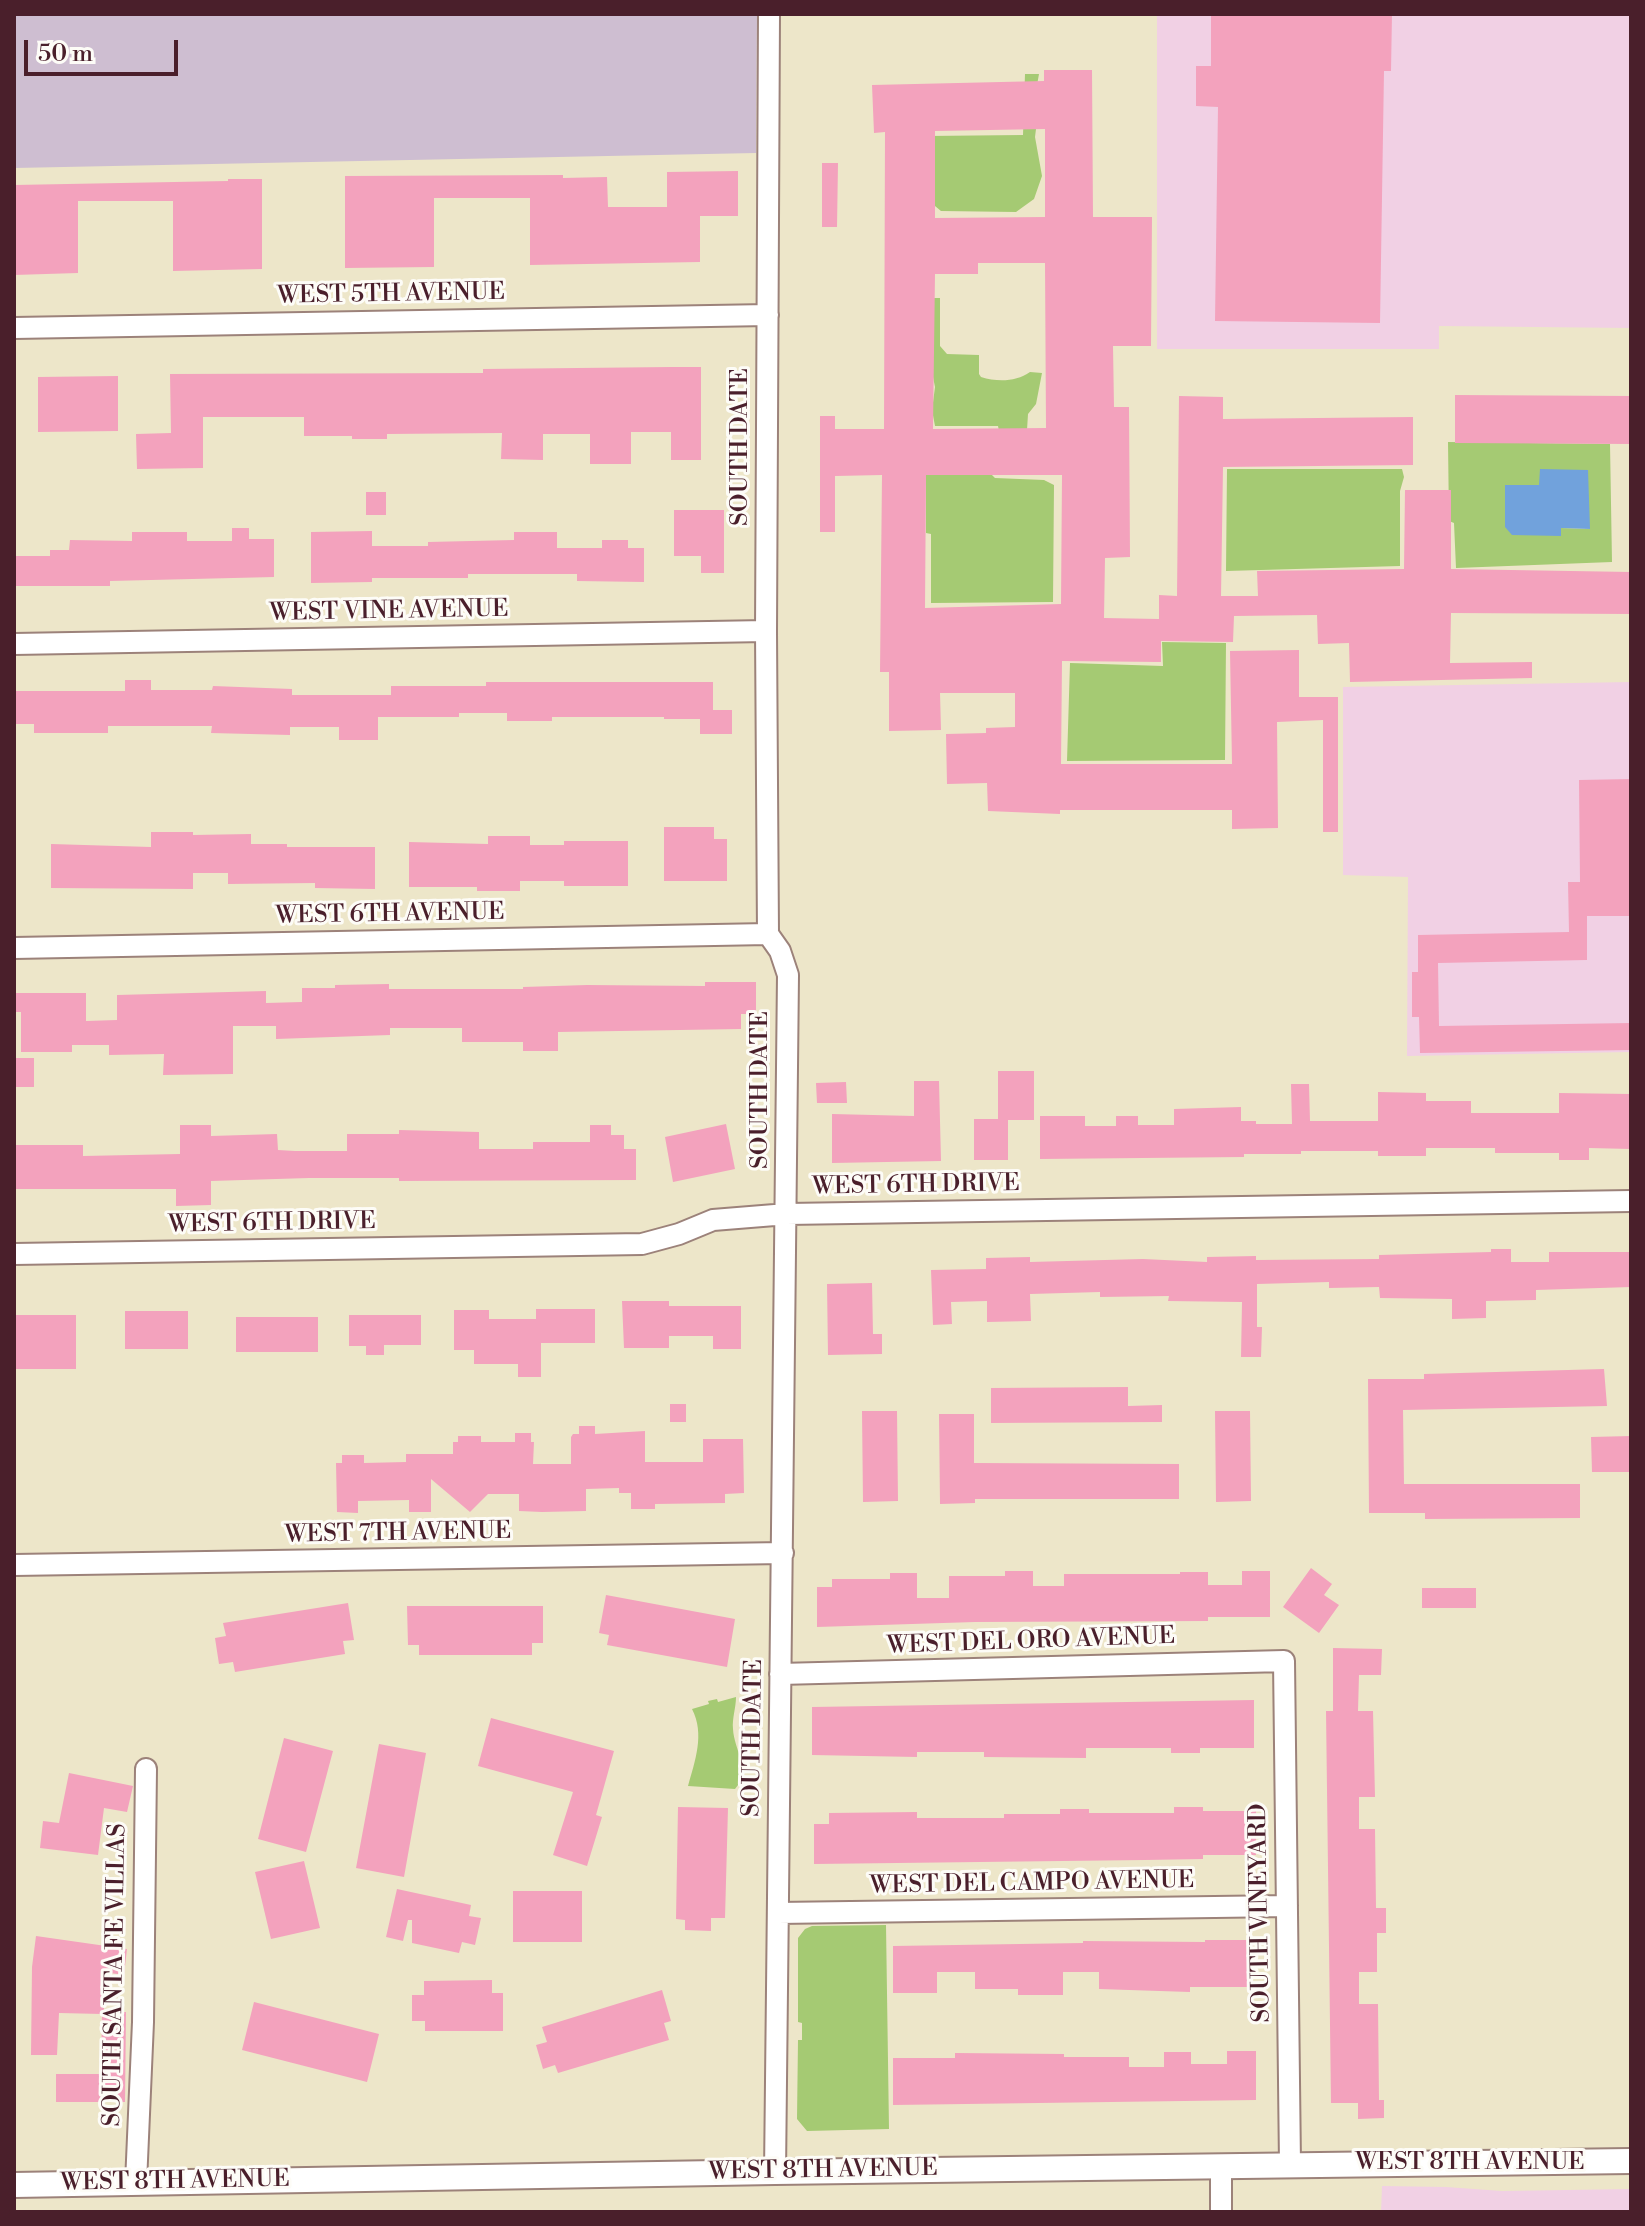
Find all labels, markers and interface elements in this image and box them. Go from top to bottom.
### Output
scale bar [28,24,182,74]
text: 50 m [38,39,93,69]
street label: WEST 5TH AVENUE [277,279,505,311]
street label: SOUTH DATE [727,368,755,526]
street label: WEST VINE AVENUE [269,596,509,628]
street label: WEST 6TH AVENUE [275,899,505,931]
street label: SOUTH DATE [747,1011,775,1169]
street label: WEST 6TH DRIVE [812,1170,1020,1202]
street label: WEST 6TH DRIVE [168,1208,376,1240]
street label: WEST 7TH AVENUE [284,1518,512,1550]
street label: WEST DEL ORO AVENUE [886,1623,1176,1661]
street label: SOUTH DATE [738,1659,770,1817]
street label: SOUTH VINEYARD [1245,1803,1277,2023]
street label: SOUTH SANTA FE VILLAS [99,1823,133,2127]
street label: WEST DEL CAMPO AVENUE [869,1867,1195,1901]
street label: WEST 8TH AVENUE [1355,2149,1585,2177]
street label: WEST 8TH AVENUE [708,2155,938,2187]
street label: WEST 8TH AVENUE [60,2166,290,2198]

